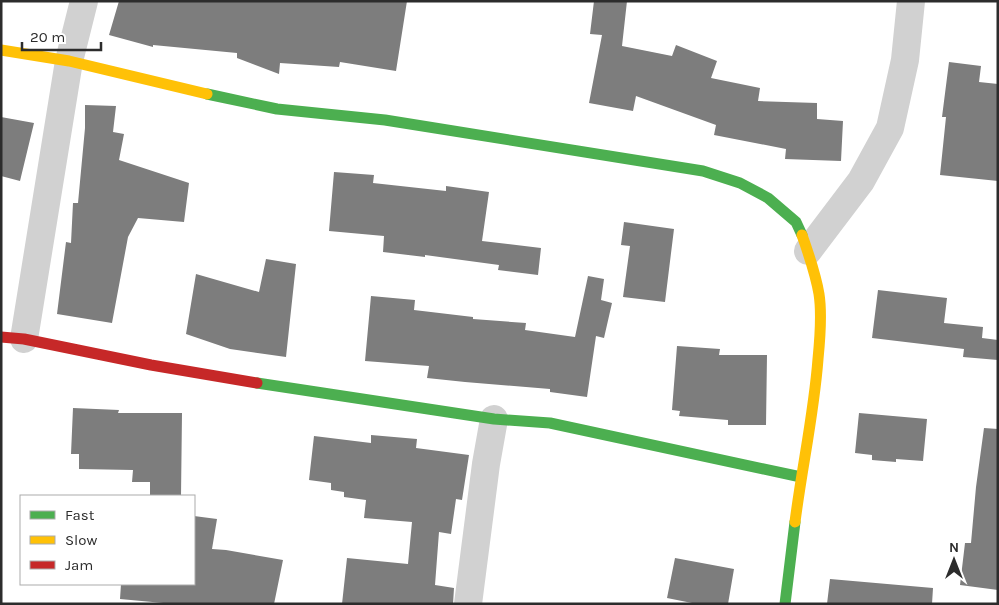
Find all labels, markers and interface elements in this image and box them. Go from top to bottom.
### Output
scale bar [22,20,101,52]
text: 20 m [30,28,65,46]
legend [20,495,195,585]
text: Fast [65,506,95,524]
text: Slow [65,531,97,549]
north arrow [929,535,979,585]
text: N [949,539,959,556]
text: Jam [65,556,93,574]

